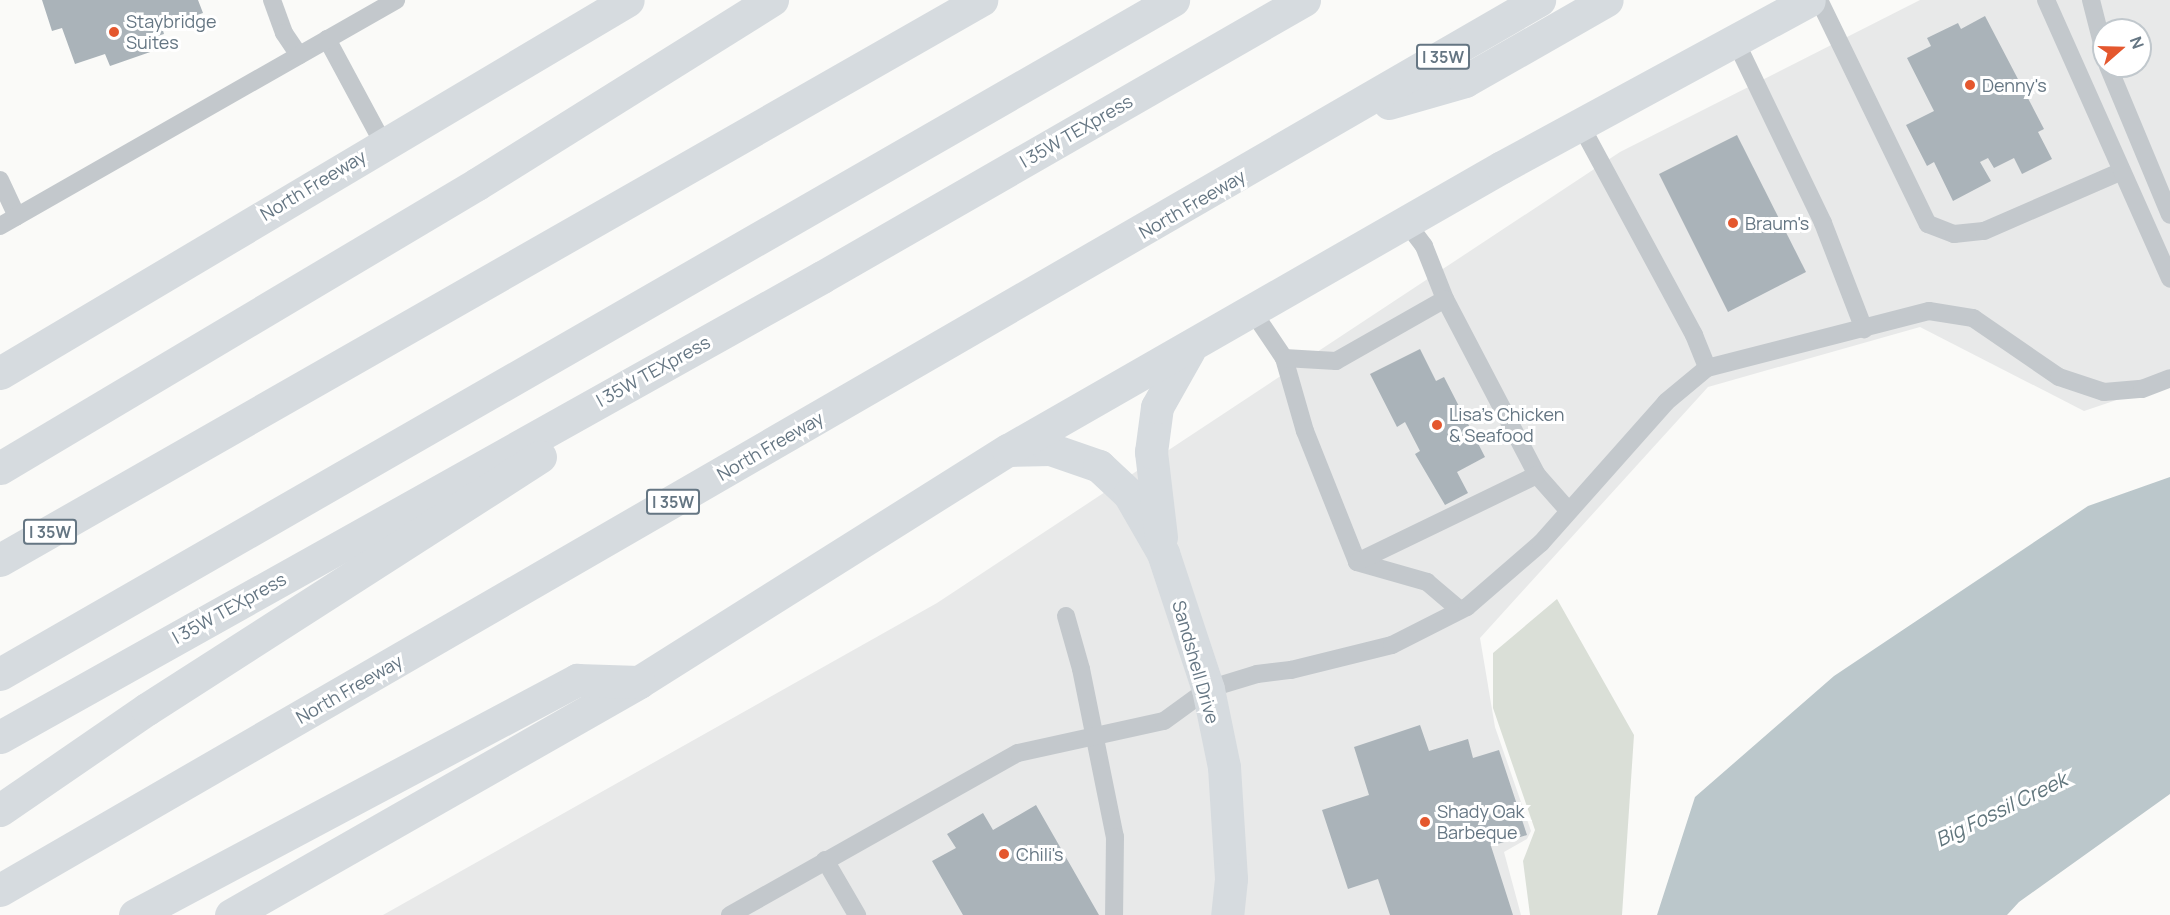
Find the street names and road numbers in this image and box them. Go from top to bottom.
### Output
road number: I 35W [1416,44,1470,70]
street label: I 35W TEXpress [1016,90,1136,172]
street label: North Freeway [256,145,370,225]
street label: North Freeway [1135,165,1249,243]
street label: I 35W TEXpress [592,331,714,411]
street label: North Freeway [713,407,827,485]
road number: I 35W [646,489,700,515]
road number: I 35W [23,519,77,545]
street label: I 35W TEXpress [168,568,290,648]
street label: Sandshell Drive [1168,598,1224,726]
street label: North Freeway [292,650,406,728]

